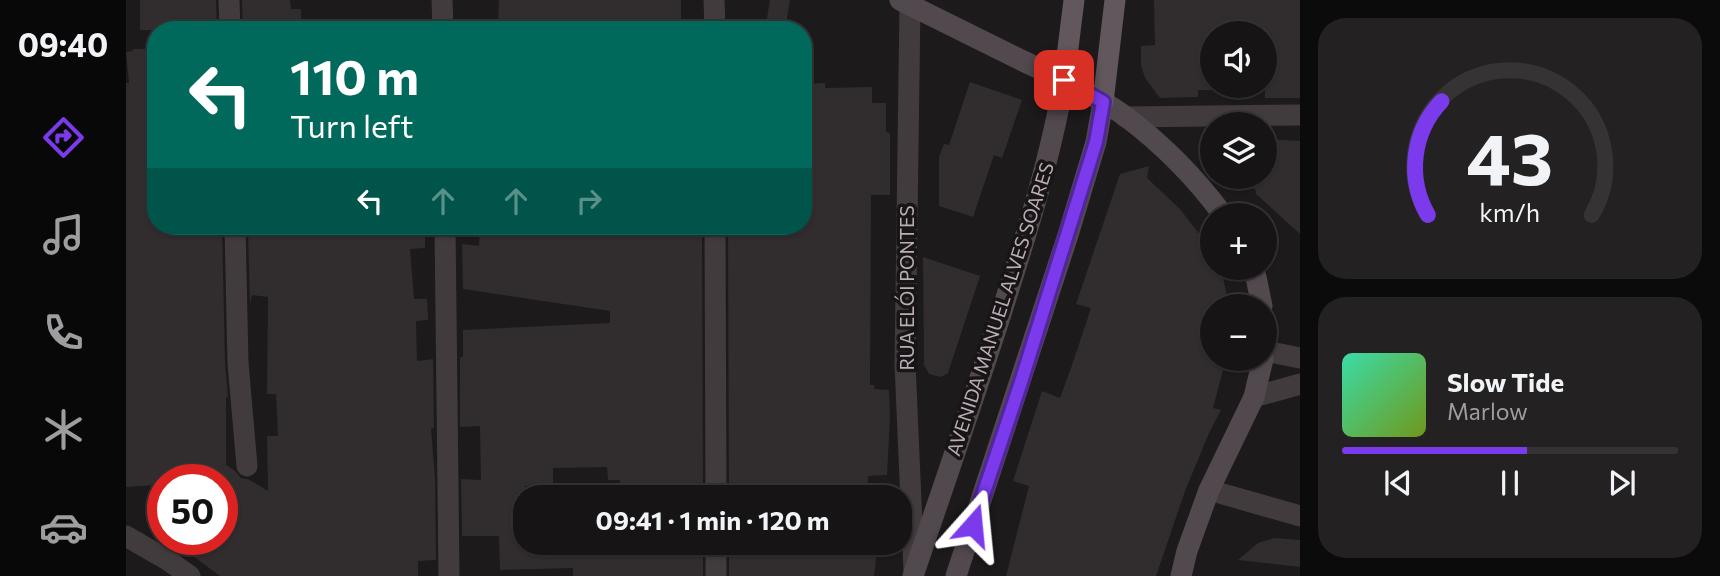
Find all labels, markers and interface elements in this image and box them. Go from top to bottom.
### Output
map controls [1200,21,1277,371]
button: sound [1200,21,1277,98]
text: 09:40 [18,24,108,64]
text: 110 m [290,45,419,105]
icon: left [175,49,266,140]
pin [1034,50,1094,110]
icon: arrive [1045,61,1083,99]
text: Turn left [290,105,414,145]
text: 43 [1466,111,1554,200]
button: layers [1200,112,1277,189]
icon: directions [39,113,88,162]
street label: AVENIDA MANUEL ALVES SOARES [941,159,1058,458]
icon: left [351,182,389,220]
icon: ahead [424,182,462,220]
icon: ahead [497,182,535,220]
icon: right [570,182,608,220]
text: km/h [1480,196,1540,226]
button: + [1200,203,1277,280]
street label: RUA ELÓI PONTES [894,205,918,371]
icon: music [39,210,88,259]
button: − [1200,294,1277,371]
icon: phone [39,308,88,357]
text: Slow Tide [1447,366,1564,397]
text: Marlow [1447,397,1528,425]
icon: climate [39,405,88,454]
speed limit sign: 50 [147,464,238,555]
icon: previous [1379,464,1417,502]
icon: pause [1491,464,1529,502]
icon: next [1603,464,1641,502]
position arrow [936,488,1010,562]
icon: car [39,503,88,552]
text: 09:41 · 1 min · 120 m [596,504,829,535]

